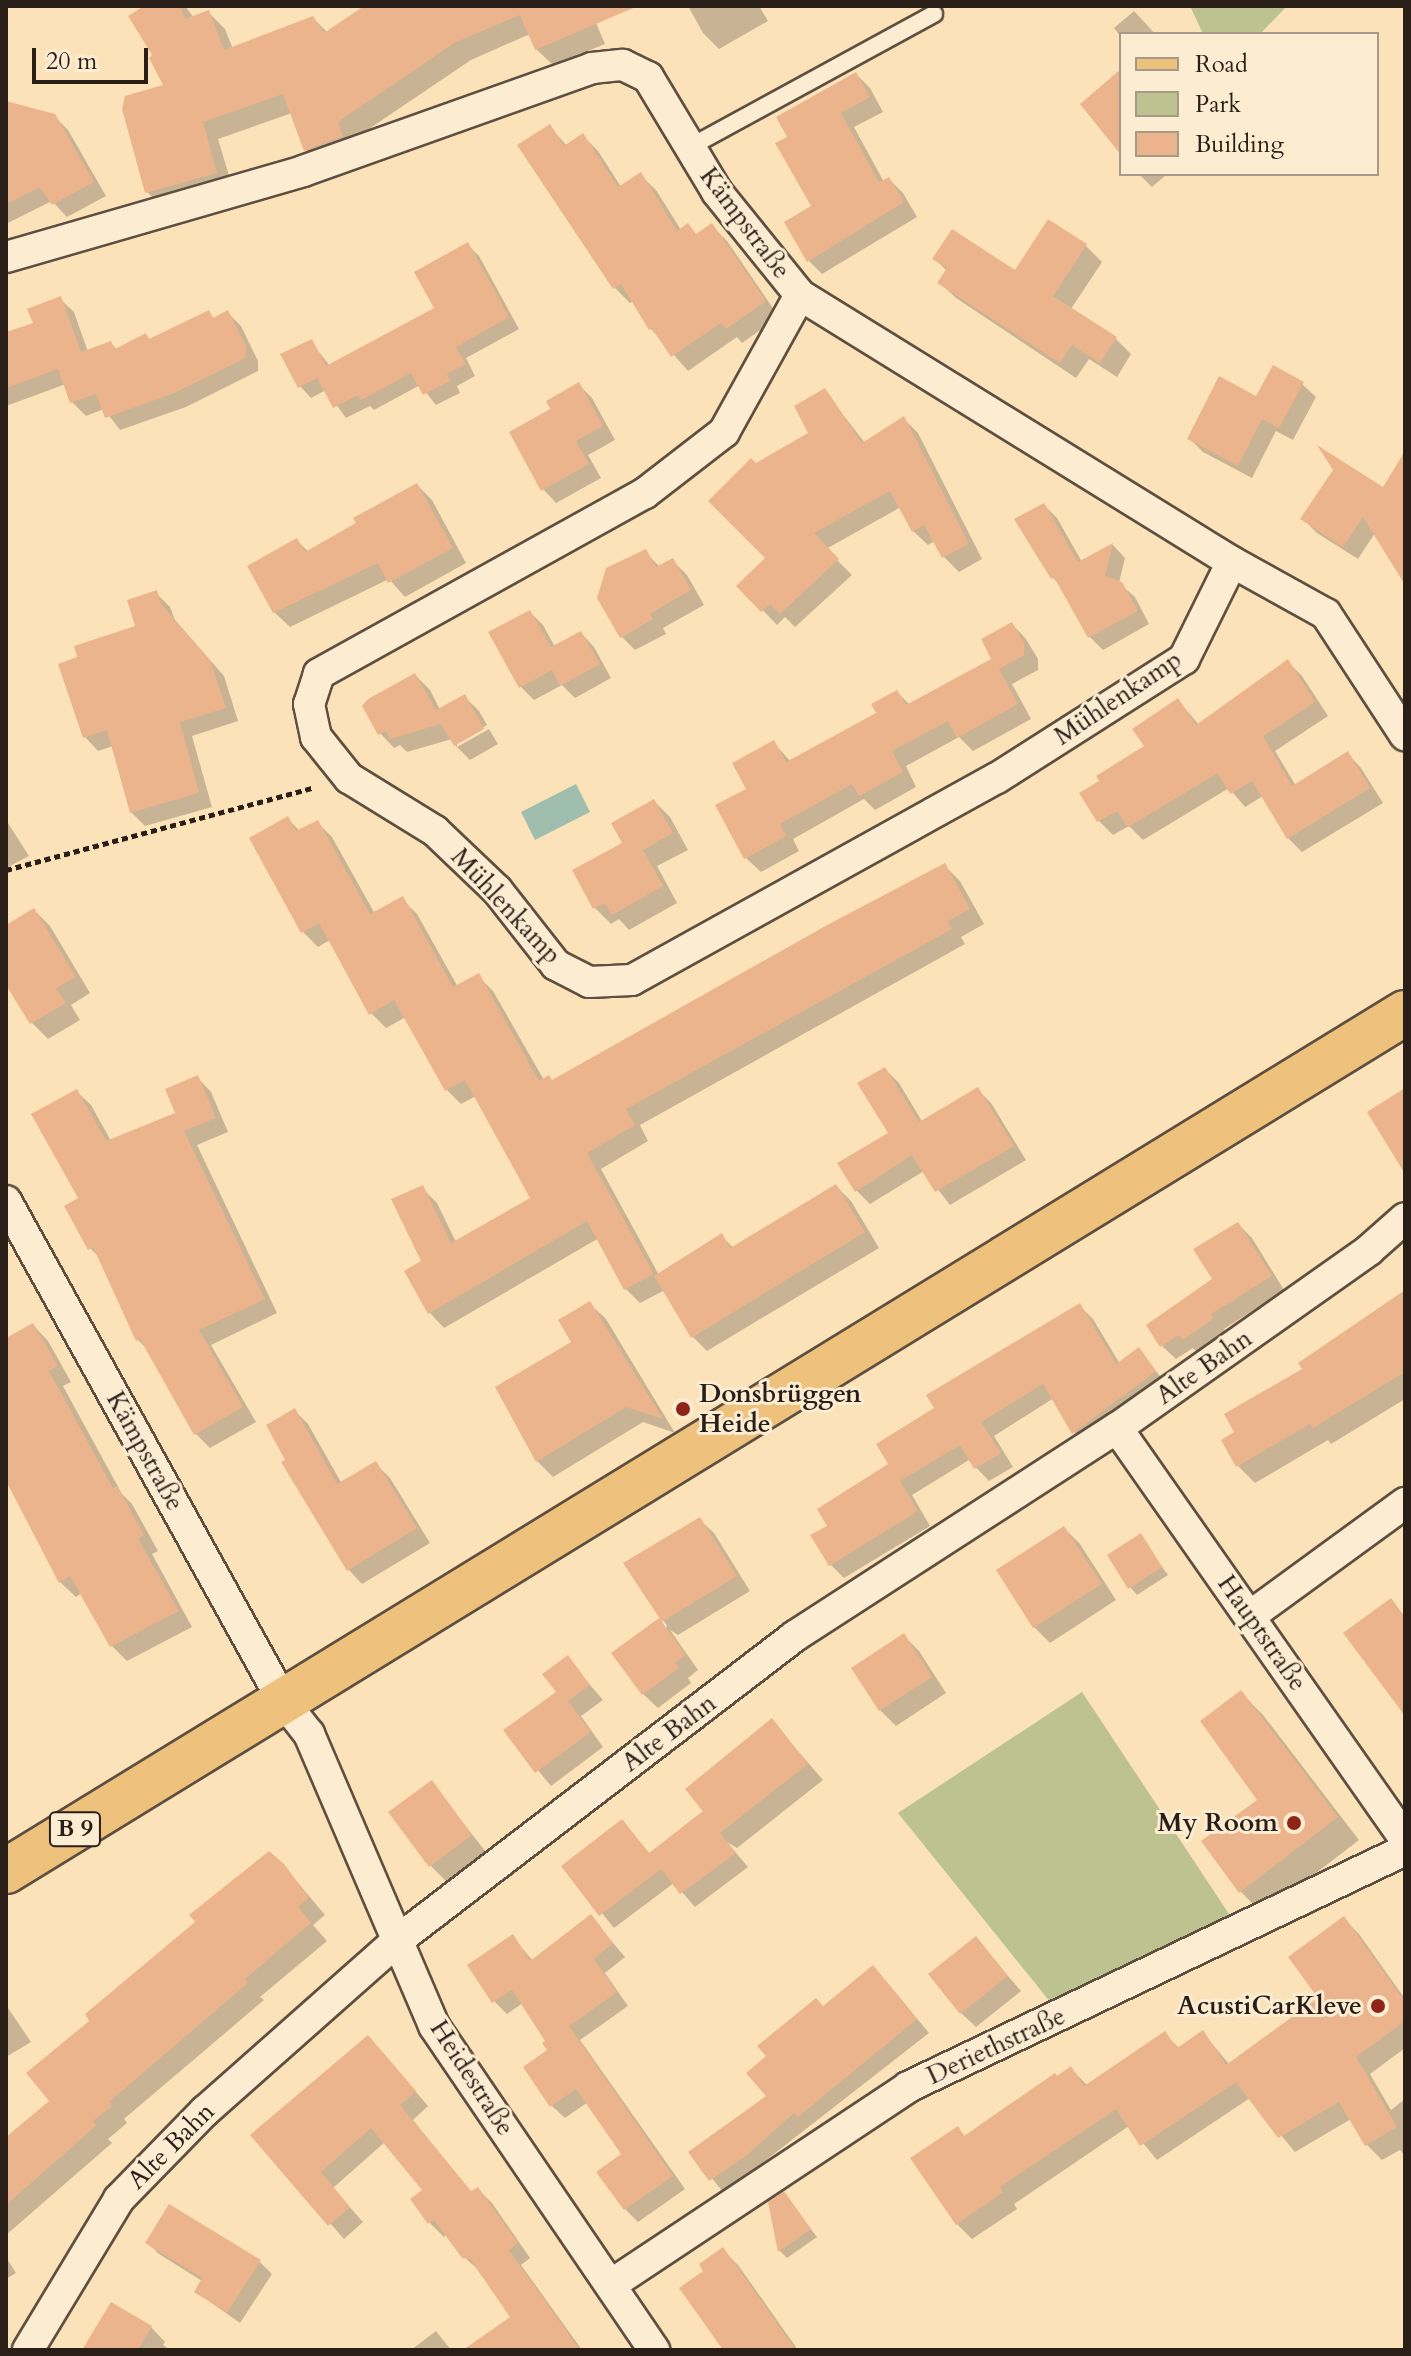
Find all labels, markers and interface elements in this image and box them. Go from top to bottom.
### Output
scale bar [36,32,152,82]
legend [1119,32,1379,176]
text: 20 m [46,45,97,78]
text: Road [1195,48,1248,81]
text: Park [1195,88,1241,121]
text: Building [1195,128,1284,161]
street label: Kämpstraße [693,161,797,285]
street label: Mühlenkamp [1048,644,1188,752]
street label: Mühlenkamp [444,842,568,970]
street label: Alte Bahn [1150,1323,1258,1411]
place label: Donsbrüggen Heide [699,1378,861,1440]
street label: Kämpstraße [99,1386,191,1516]
marker: Donsbrüggen Heide [674,1400,692,1418]
street label: Hauptstraße [1211,1569,1313,1697]
street label: Alte Bahn [616,1687,722,1779]
place label: My Room [1158,1807,1278,1839]
road number: B 9 [47,1809,103,1849]
marker: My Room [1285,1814,1303,1832]
place label: AcustiCarKleve [1177,1990,1362,2022]
marker: AcustiCarKleve [1369,1997,1387,2015]
street label: Deriethstraße [922,2000,1070,2092]
street label: Heidestraße [423,2014,521,2142]
street label: Alte Bahn [121,2096,221,2196]

